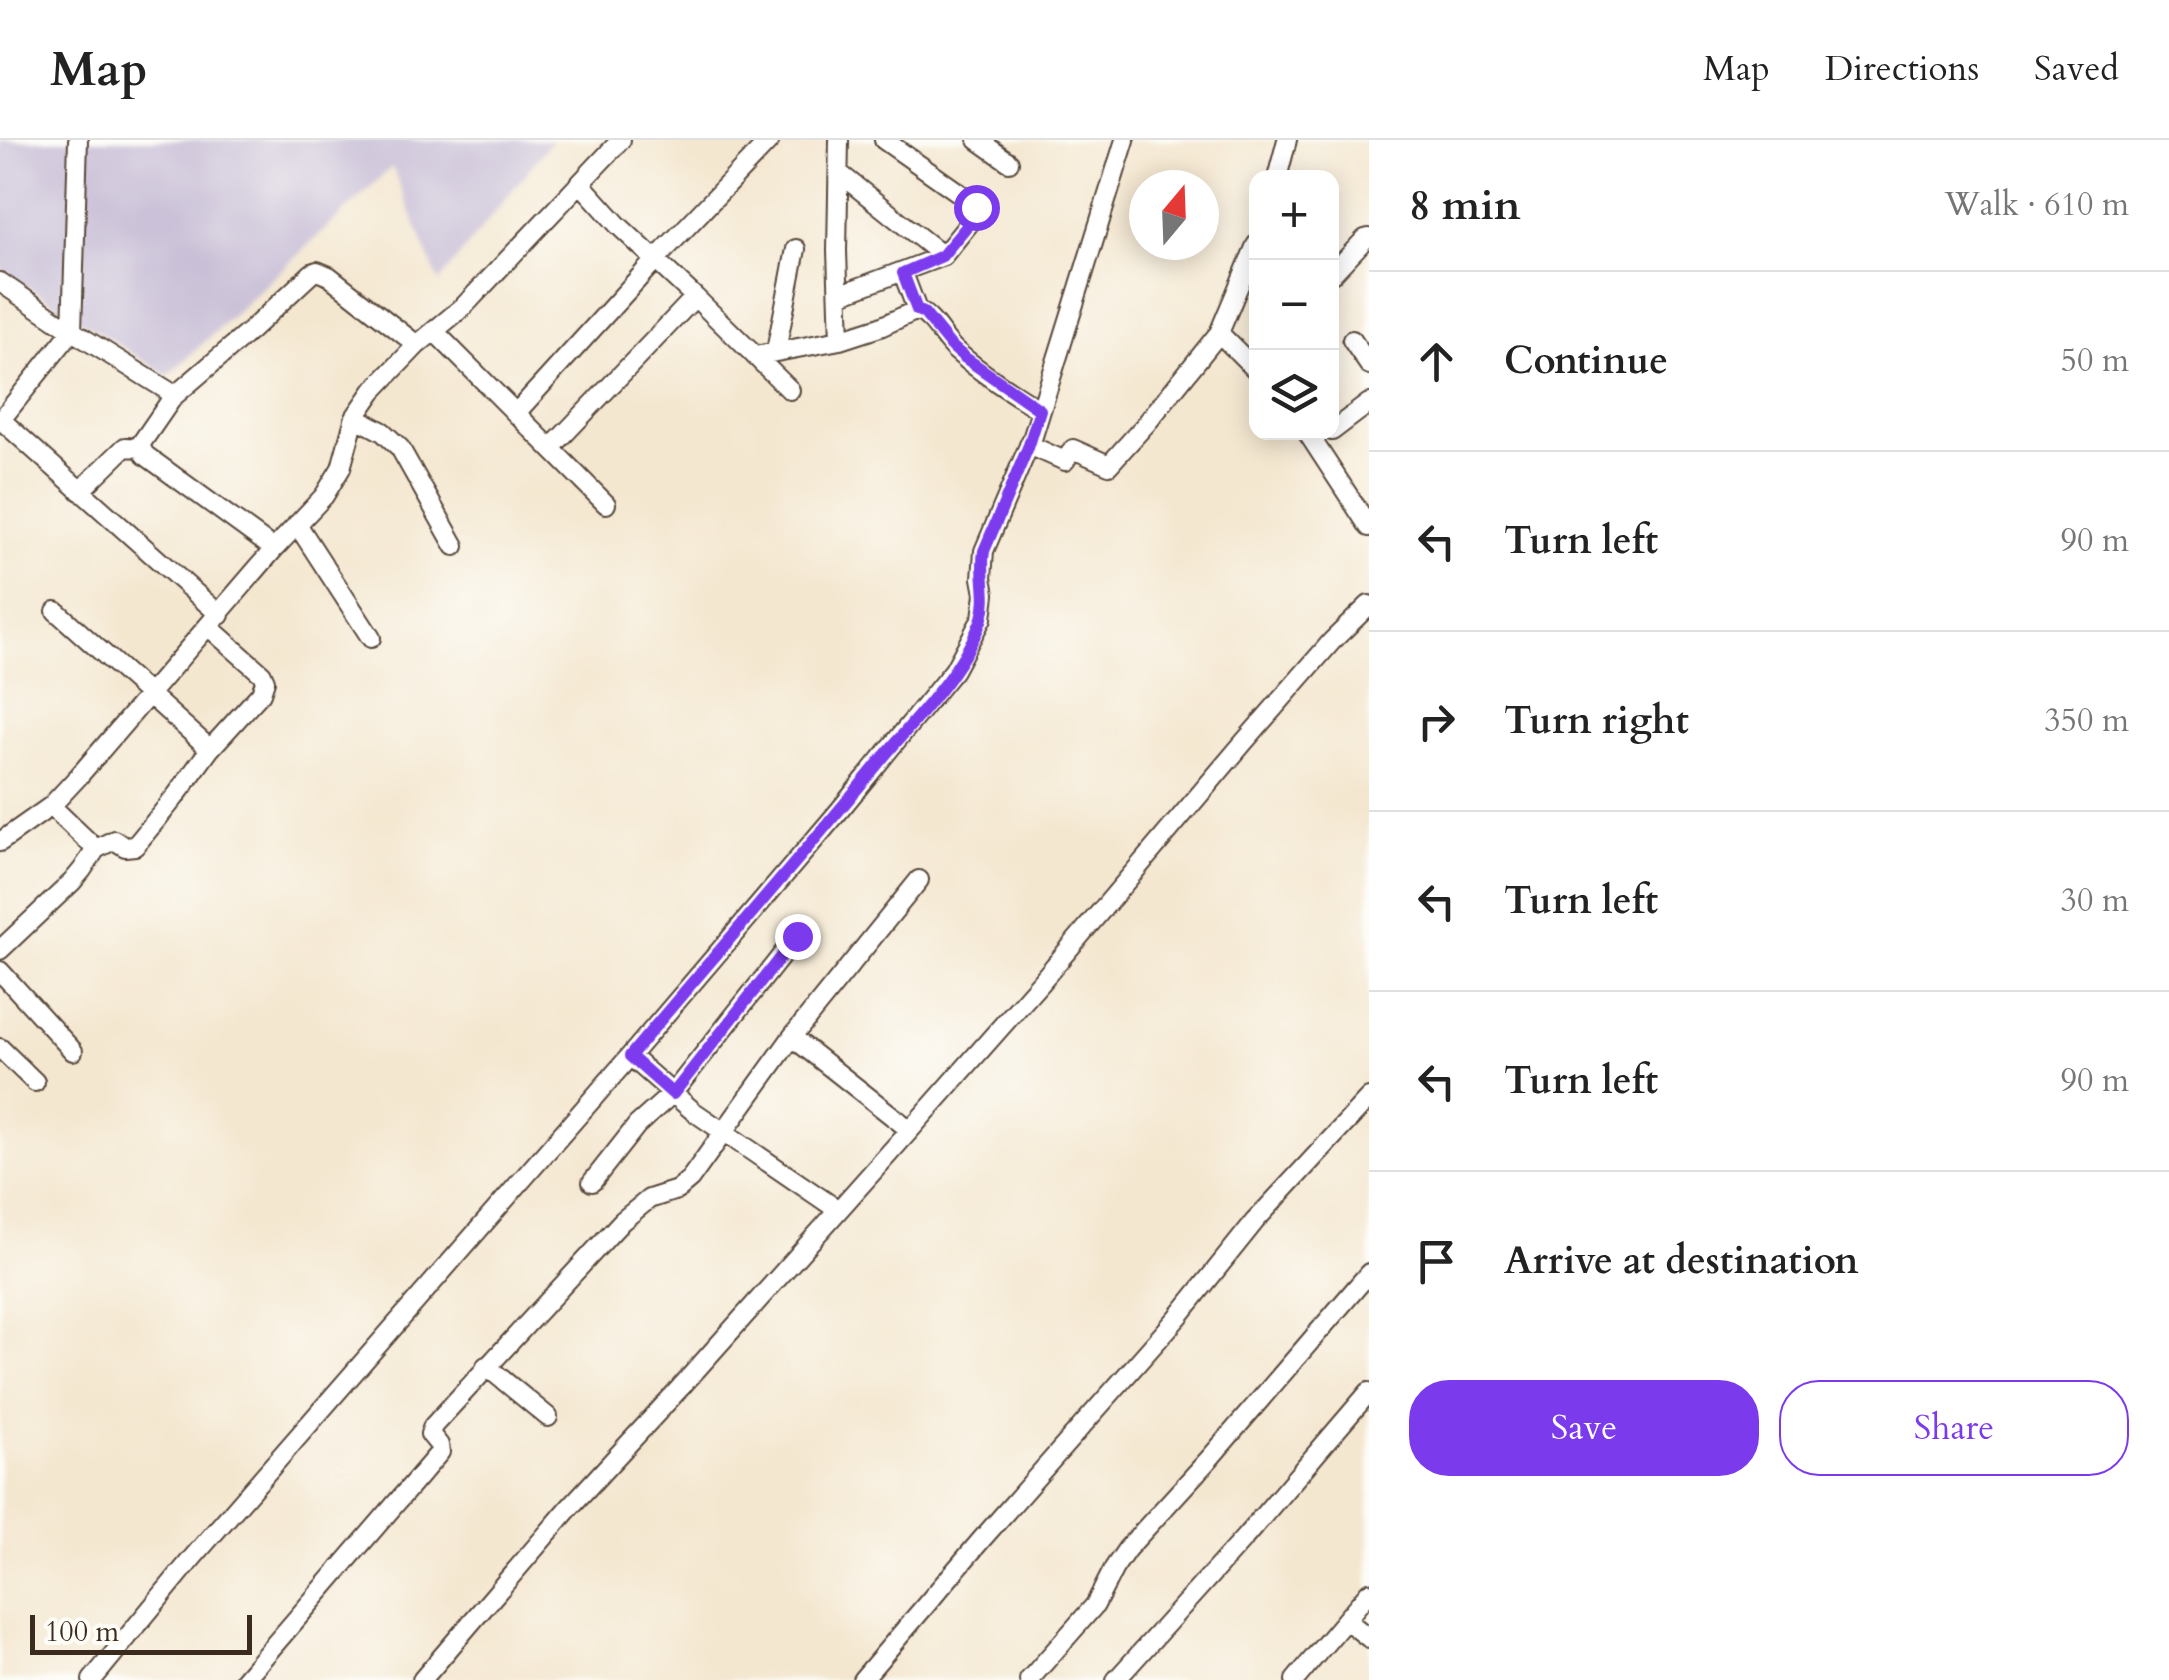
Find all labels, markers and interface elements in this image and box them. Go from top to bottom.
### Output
text: Map [50,37,148,102]
text: Map [1703,45,1770,93]
text: Directions [1825,45,1979,93]
text: Saved [2034,45,2119,93]
north arrow [1129,170,1219,260]
map controls [1249,170,1339,440]
button: + [1249,170,1339,260]
text: 8 min [1409,177,1521,234]
text: Walk · 610 m [1944,183,2129,227]
route start [954,185,1000,231]
button: − [1249,260,1339,350]
icon: ahead [1409,334,1464,389]
text: Continue [1504,335,1668,387]
text: 50 m [2061,339,2129,383]
button: layers [1249,350,1339,440]
icon: left [1409,514,1464,569]
text: Turn left [1504,515,1658,567]
text: 90 m [2061,519,2129,563]
icon: right [1409,694,1464,749]
text: Turn right [1504,695,1689,747]
text: 350 m [2044,699,2129,743]
icon: left [1409,874,1464,929]
text: Turn left [1504,875,1658,927]
text: 30 m [2061,879,2129,923]
route end [775,914,821,960]
icon: left [1409,1054,1464,1109]
text: Turn left [1504,1055,1658,1107]
text: 90 m [2061,1059,2129,1103]
icon: arrive [1409,1234,1464,1289]
text: Arrive at destination [1504,1235,1859,1287]
button: Save [1409,1380,1759,1476]
button: Share [1779,1380,2129,1476]
scale bar [30,1610,252,1654]
text: 100 m [45,1613,119,1651]

